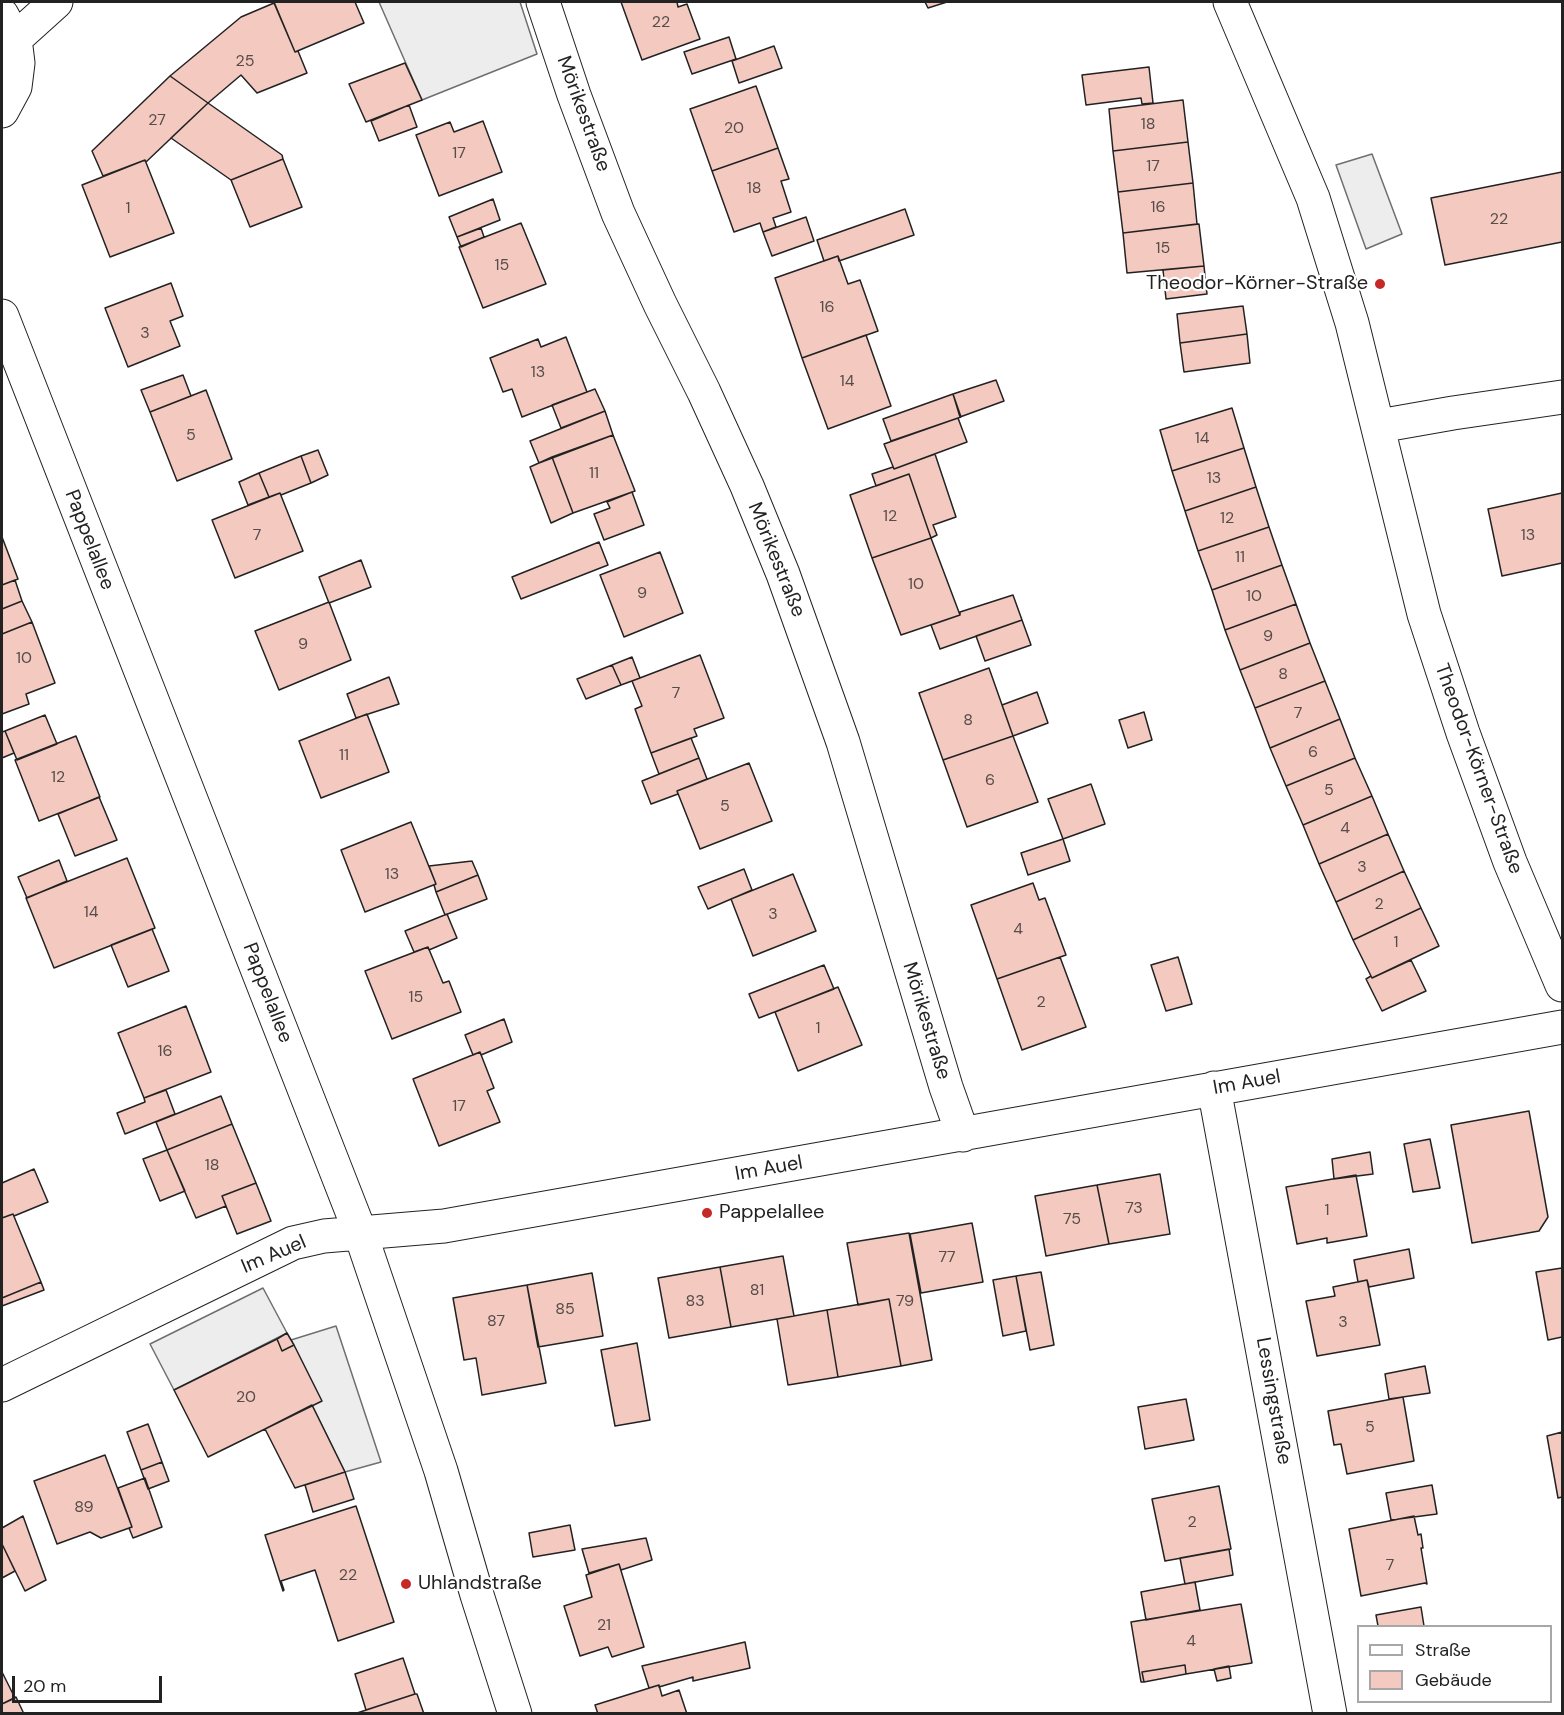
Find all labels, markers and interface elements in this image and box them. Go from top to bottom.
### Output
house number: 22 [652,13,670,33]
house number: 25 [236,52,254,72]
street label: Mörikestraße [551,53,615,175]
house number: 27 [148,111,166,131]
house number: 18 [1141,115,1155,135]
house number: 20 [724,119,744,139]
house number: 17 [452,144,466,164]
house number: 17 [1146,157,1160,177]
house number: 18 [747,179,761,199]
house number: 16 [1150,198,1166,218]
house number: 1 [126,199,130,219]
house number: 22 [1490,210,1508,230]
house number: 15 [1156,239,1170,259]
house number: 15 [495,256,509,276]
place label: Theodor-Körner-Straße [1146,272,1368,296]
marker: Theodor-Körner-Straße [1373,277,1387,291]
house number: 16 [819,298,835,318]
house number: 3 [140,324,150,344]
house number: 13 [531,363,545,383]
house number: 14 [840,372,854,392]
house number: 5 [186,426,196,446]
house number: 14 [1195,429,1209,449]
house number: 11 [589,464,599,484]
house number: 13 [1207,469,1221,489]
street label: Pappelallee [59,486,119,594]
street label: Mörikestraße [742,499,810,621]
house number: 12 [883,507,897,527]
house number: 12 [1220,509,1234,529]
house number: 7 [253,526,261,546]
house number: 13 [1521,526,1535,546]
house number: 11 [1235,548,1245,568]
house number: 10 [908,575,924,595]
house number: 9 [637,584,647,604]
house number: 10 [1246,587,1262,607]
house number: 9 [1263,627,1273,647]
house number: 9 [298,635,308,655]
house number: 10 [16,649,32,669]
street label: Theodor-Körner-Straße [1429,661,1527,877]
house number: 8 [1278,665,1288,685]
house number: 7 [672,684,680,704]
house number: 7 [1294,704,1302,724]
house number: 8 [963,711,973,731]
house number: 6 [1308,743,1318,763]
house number: 11 [339,746,349,766]
house number: 12 [51,768,65,788]
house number: 6 [985,771,995,791]
house number: 5 [1324,781,1334,801]
house number: 5 [720,797,730,817]
house number: 4 [1340,819,1350,839]
house number: 3 [1357,858,1367,878]
house number: 13 [385,865,399,885]
house number: 2 [1374,895,1384,915]
house number: 14 [84,903,98,923]
house number: 3 [768,905,778,925]
house number: 4 [1013,920,1023,940]
house number: 1 [1394,933,1398,953]
street label: Pappelallee [237,939,297,1047]
street label: Mörikestraße [897,959,955,1083]
house number: 15 [409,988,423,1008]
house number: 2 [1036,993,1046,1013]
house number: 1 [816,1019,820,1039]
house number: 16 [157,1042,173,1062]
street label: Im Auel [1211,1065,1283,1101]
house number: 17 [452,1097,466,1117]
street label: Im Auel [733,1151,805,1187]
house number: 18 [205,1156,219,1176]
house number: 73 [1125,1199,1143,1219]
place label: Pappelallee [719,1201,824,1225]
house number: 1 [1325,1201,1329,1221]
marker: Pappelallee [700,1206,714,1220]
house number: 75 [1063,1210,1081,1230]
street label: Im Auel [238,1231,310,1279]
house number: 77 [938,1248,956,1268]
house number: 81 [750,1281,764,1301]
house number: 83 [685,1292,705,1312]
house number: 79 [896,1292,914,1312]
house number: 85 [555,1300,575,1320]
house number: 87 [487,1312,505,1332]
house number: 3 [1338,1313,1348,1333]
street label: Lessingstraße [1250,1335,1296,1467]
house number: 20 [236,1388,256,1408]
house number: 5 [1365,1418,1375,1438]
house number: 89 [74,1498,94,1518]
house number: 2 [1187,1513,1197,1533]
house number: 7 [1386,1556,1394,1576]
house number: 22 [339,1566,357,1586]
place label: Uhlandstraße [418,1572,542,1596]
marker: Uhlandstraße [399,1577,413,1591]
house number: 21 [597,1616,611,1636]
legend [1357,1625,1552,1703]
house number: 4 [1186,1632,1196,1652]
text: Straße [1415,1638,1471,1662]
scale bar [15,1664,165,1702]
text: Gebäude [1415,1668,1492,1692]
text: 20 m [23,1674,66,1698]

